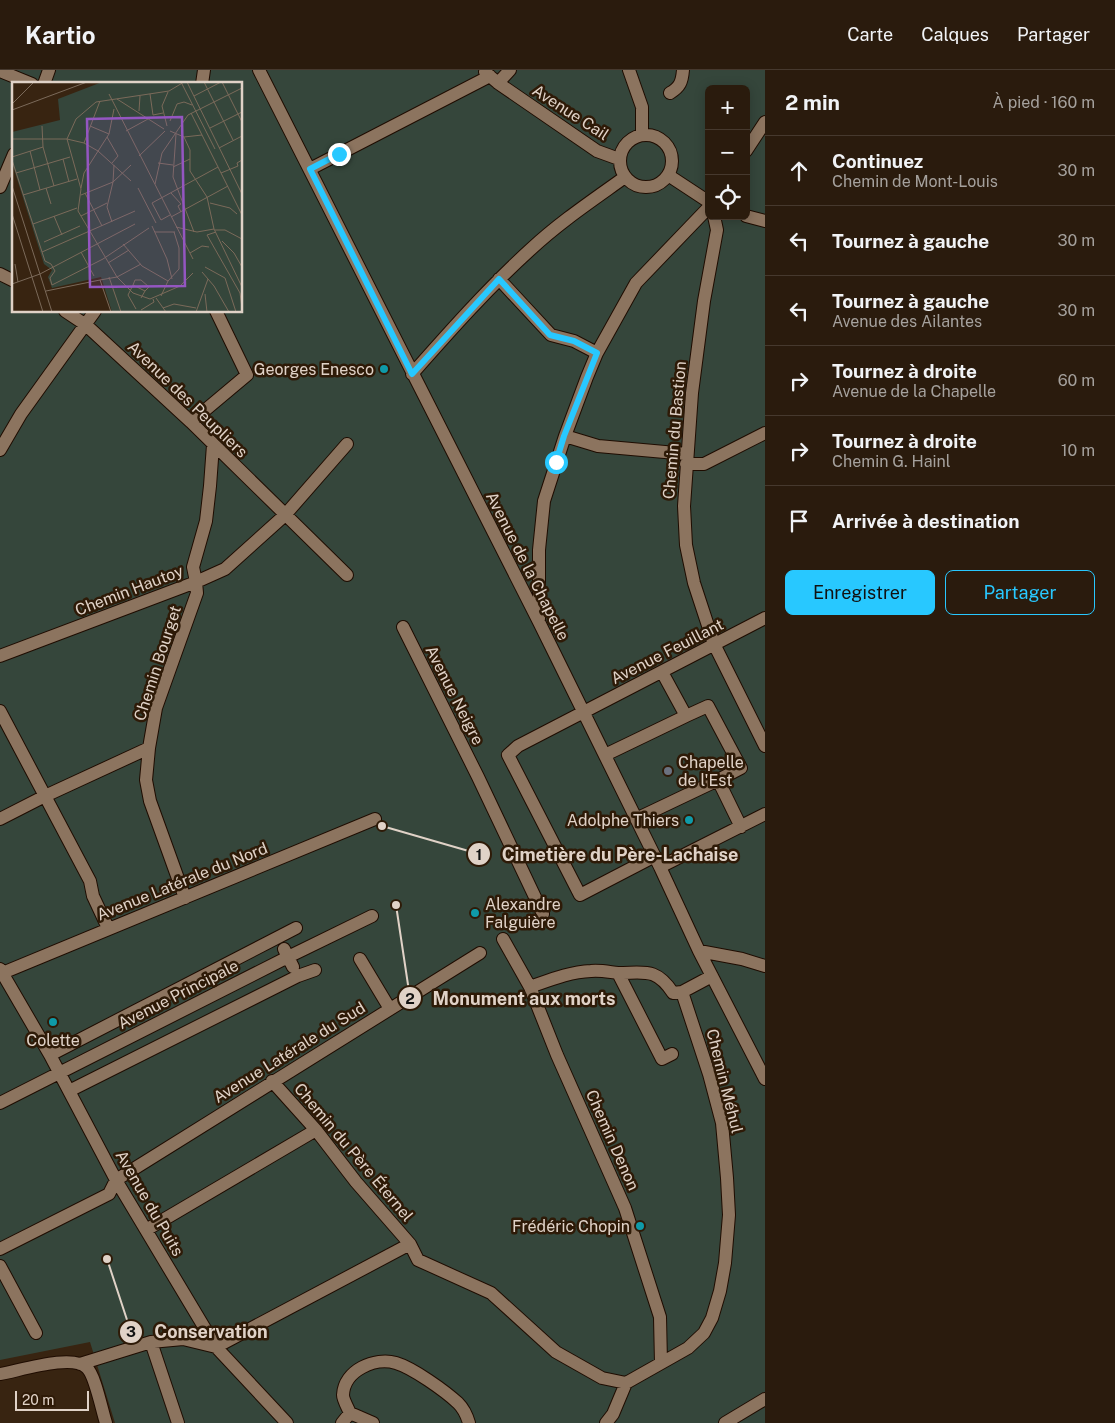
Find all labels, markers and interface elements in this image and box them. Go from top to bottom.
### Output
text: Kartio [25,21,96,49]
text: Carte [847,24,893,45]
text: Calques [921,24,989,45]
text: Partager [1017,24,1090,45]
street label: Avenue Cail [529,81,613,144]
inset map [12,82,242,312]
map controls [705,85,750,220]
button: + [705,85,750,130]
text: 2 min [785,90,840,115]
text: À pied · 160 m [992,93,1095,112]
button: − [705,130,750,175]
route end [328,143,351,166]
text: Continuez [832,150,923,172]
icon: ahead [785,157,813,185]
text: 30 m [1058,161,1095,180]
text: Chemin de Mont-Louis [832,172,998,191]
button: locate [705,175,750,220]
icon: left [785,227,813,255]
text: Tournez à gauche [832,230,989,252]
text: 30 m [1058,231,1095,250]
text: Tournez à gauche [832,290,989,312]
icon: left [785,297,813,325]
text: 30 m [1058,301,1095,320]
text: Avenue des Ailantes [832,312,982,331]
street label: Avenue des Peupliers [124,337,251,461]
place label: Georges Enesco [254,360,374,379]
street label: Chemin du Bastion [659,360,690,500]
text: Tournez à droite [832,360,977,382]
marker: Georges Enesco [378,363,390,375]
icon: right [785,367,813,395]
text: 60 m [1058,371,1095,390]
text: Avenue de la Chapelle [832,382,996,401]
text: Tournez à droite [832,430,977,452]
icon: right [785,437,813,465]
text: 10 m [1061,441,1095,460]
route start [545,451,568,474]
text: Chemin G. Hainl [832,452,951,471]
street label: Avenue de la Chapelle [482,489,573,644]
icon: arrive [785,507,813,535]
text: Arrivée à destination [832,510,1020,532]
street label: Chemin Hautoy [72,561,186,620]
button: Enregistrer [785,570,935,615]
button: Partager [945,570,1095,615]
street label: Chemin Bourget [130,603,185,723]
street label: Avenue Feuillant [608,615,727,688]
street label: Avenue Neigre [421,642,488,748]
place label: Chapelle de l'Est [678,753,744,790]
marker: Chapelle de l'Est [662,765,674,777]
place label: Adolphe Thiers [567,811,679,830]
marker: Adolphe Thiers [683,814,695,826]
street label: Avenue Latérale du Nord [94,838,270,924]
callout: Cimetière du Père-Lachaise [467,838,749,871]
text: Cimetière du Père-Lachaise [502,844,738,865]
text: 1 [476,846,482,863]
place label: Alexandre Falguière [485,895,561,932]
marker: Alexandre Falguière [469,907,481,919]
street label: Avenue Principale [115,956,242,1033]
callout: Monument aux morts [397,982,625,1015]
text: Monument aux morts [433,988,615,1009]
text: 2 [405,990,415,1007]
street label: Avenue Latérale du Sud [210,998,369,1107]
marker: Colette [47,1016,59,1028]
street label: Chemin Méhul [702,1027,747,1135]
place label: Colette [26,1031,80,1050]
street label: Chemin du Père Éternel [290,1079,418,1226]
street label: Chemin Denon [582,1087,643,1193]
street label: Avenue du Puits [112,1147,188,1260]
place label: Frédéric Chopin [512,1217,630,1236]
marker: Frédéric Chopin [634,1220,646,1232]
callout: Conservation [119,1316,278,1349]
text: Conservation [154,1321,268,1342]
text: 3 [126,1323,136,1340]
scale bar [15,1388,89,1411]
text: 20 m [22,1392,54,1408]

